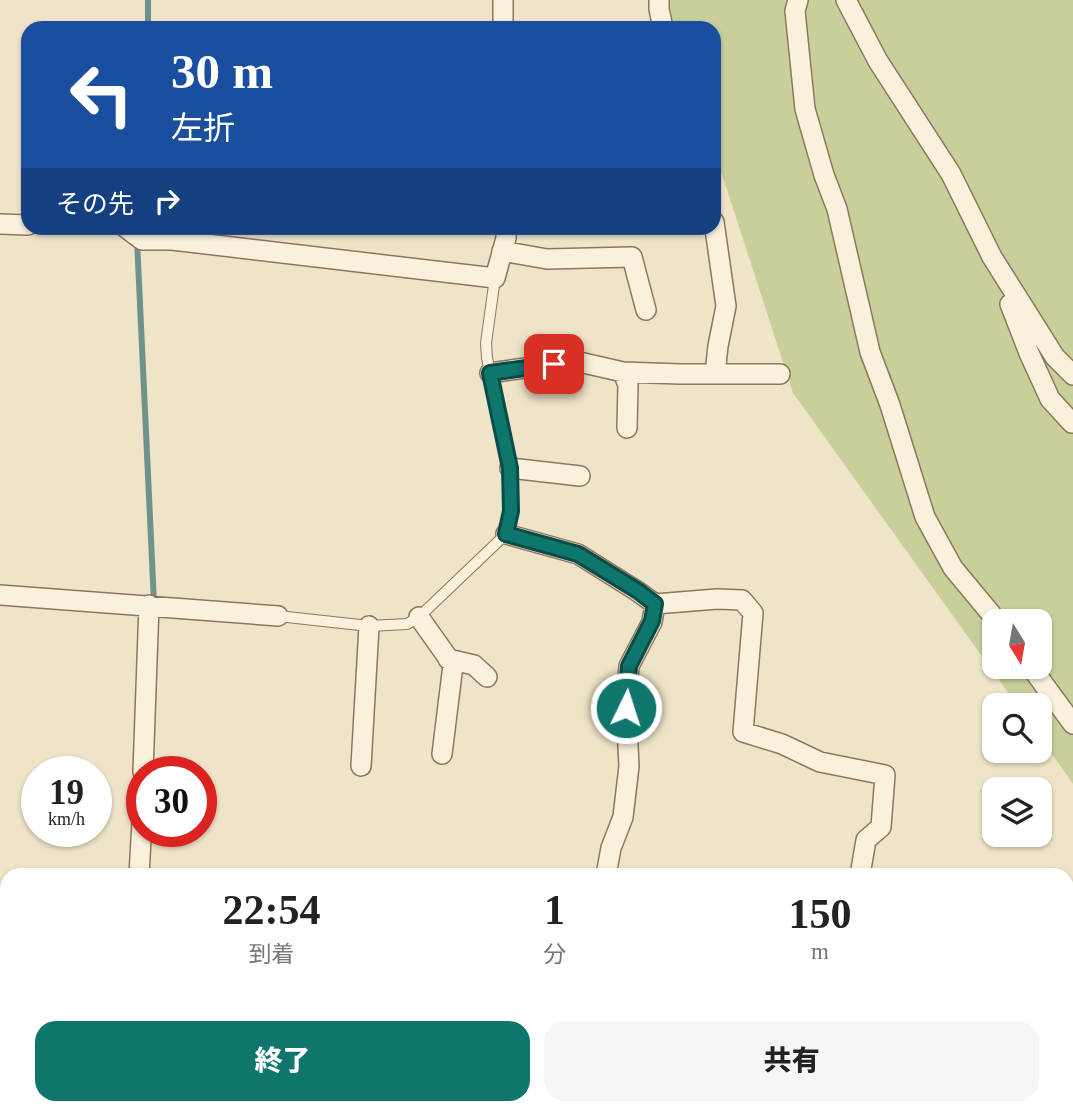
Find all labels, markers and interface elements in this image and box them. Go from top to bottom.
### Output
text: 30 m [171,44,273,99]
icon: left [56,49,147,140]
text: 左折 [171,110,235,146]
icon: right [148,182,186,220]
text: その先 [56,190,134,219]
pin [524,334,584,394]
icon: arrive [535,345,573,383]
north arrow [982,609,1052,679]
map controls [982,609,1052,847]
position arrow [589,671,663,745]
button: search [982,693,1052,763]
speed limit sign: 30 [126,756,217,847]
text: 19 [49,773,84,812]
button: layers [982,777,1052,847]
text: km/h [48,809,85,829]
text: 22:54 [223,887,321,933]
text: 1 [544,887,565,933]
text: 150 [789,891,852,937]
text: m [811,939,829,964]
text: 到着 [249,942,295,967]
text: 分 [543,942,566,967]
button: 終了 [35,1021,530,1101]
button: 共有 [544,1021,1039,1101]

